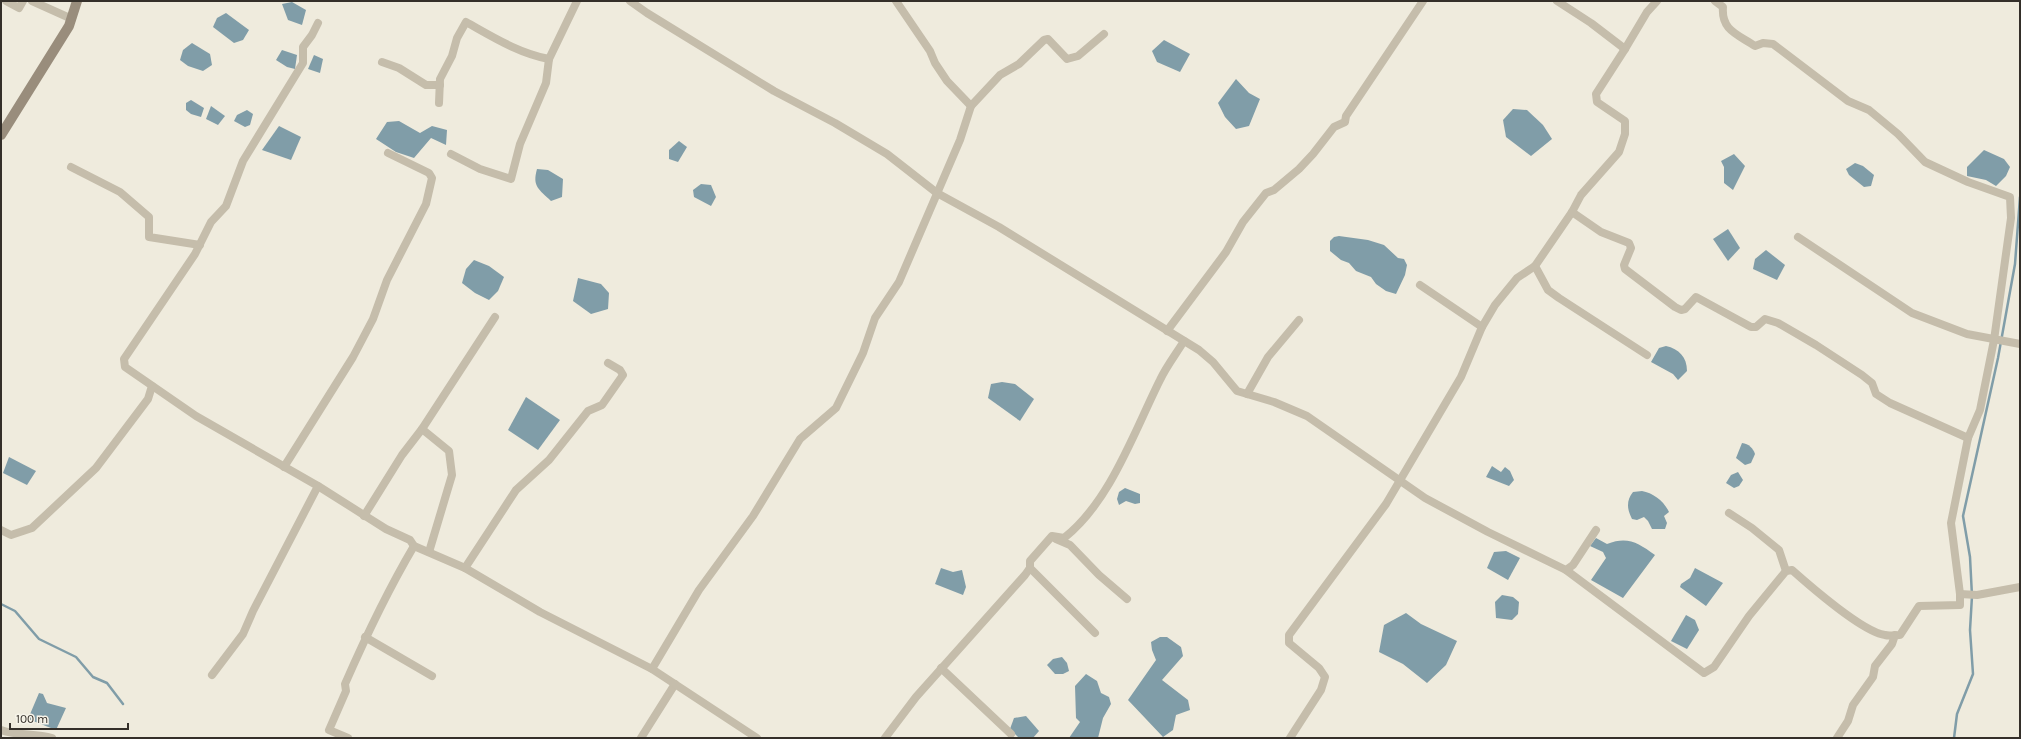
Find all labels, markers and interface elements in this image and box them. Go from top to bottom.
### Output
scale bar [10,705,128,731]
text: 100 m [16,712,48,726]

